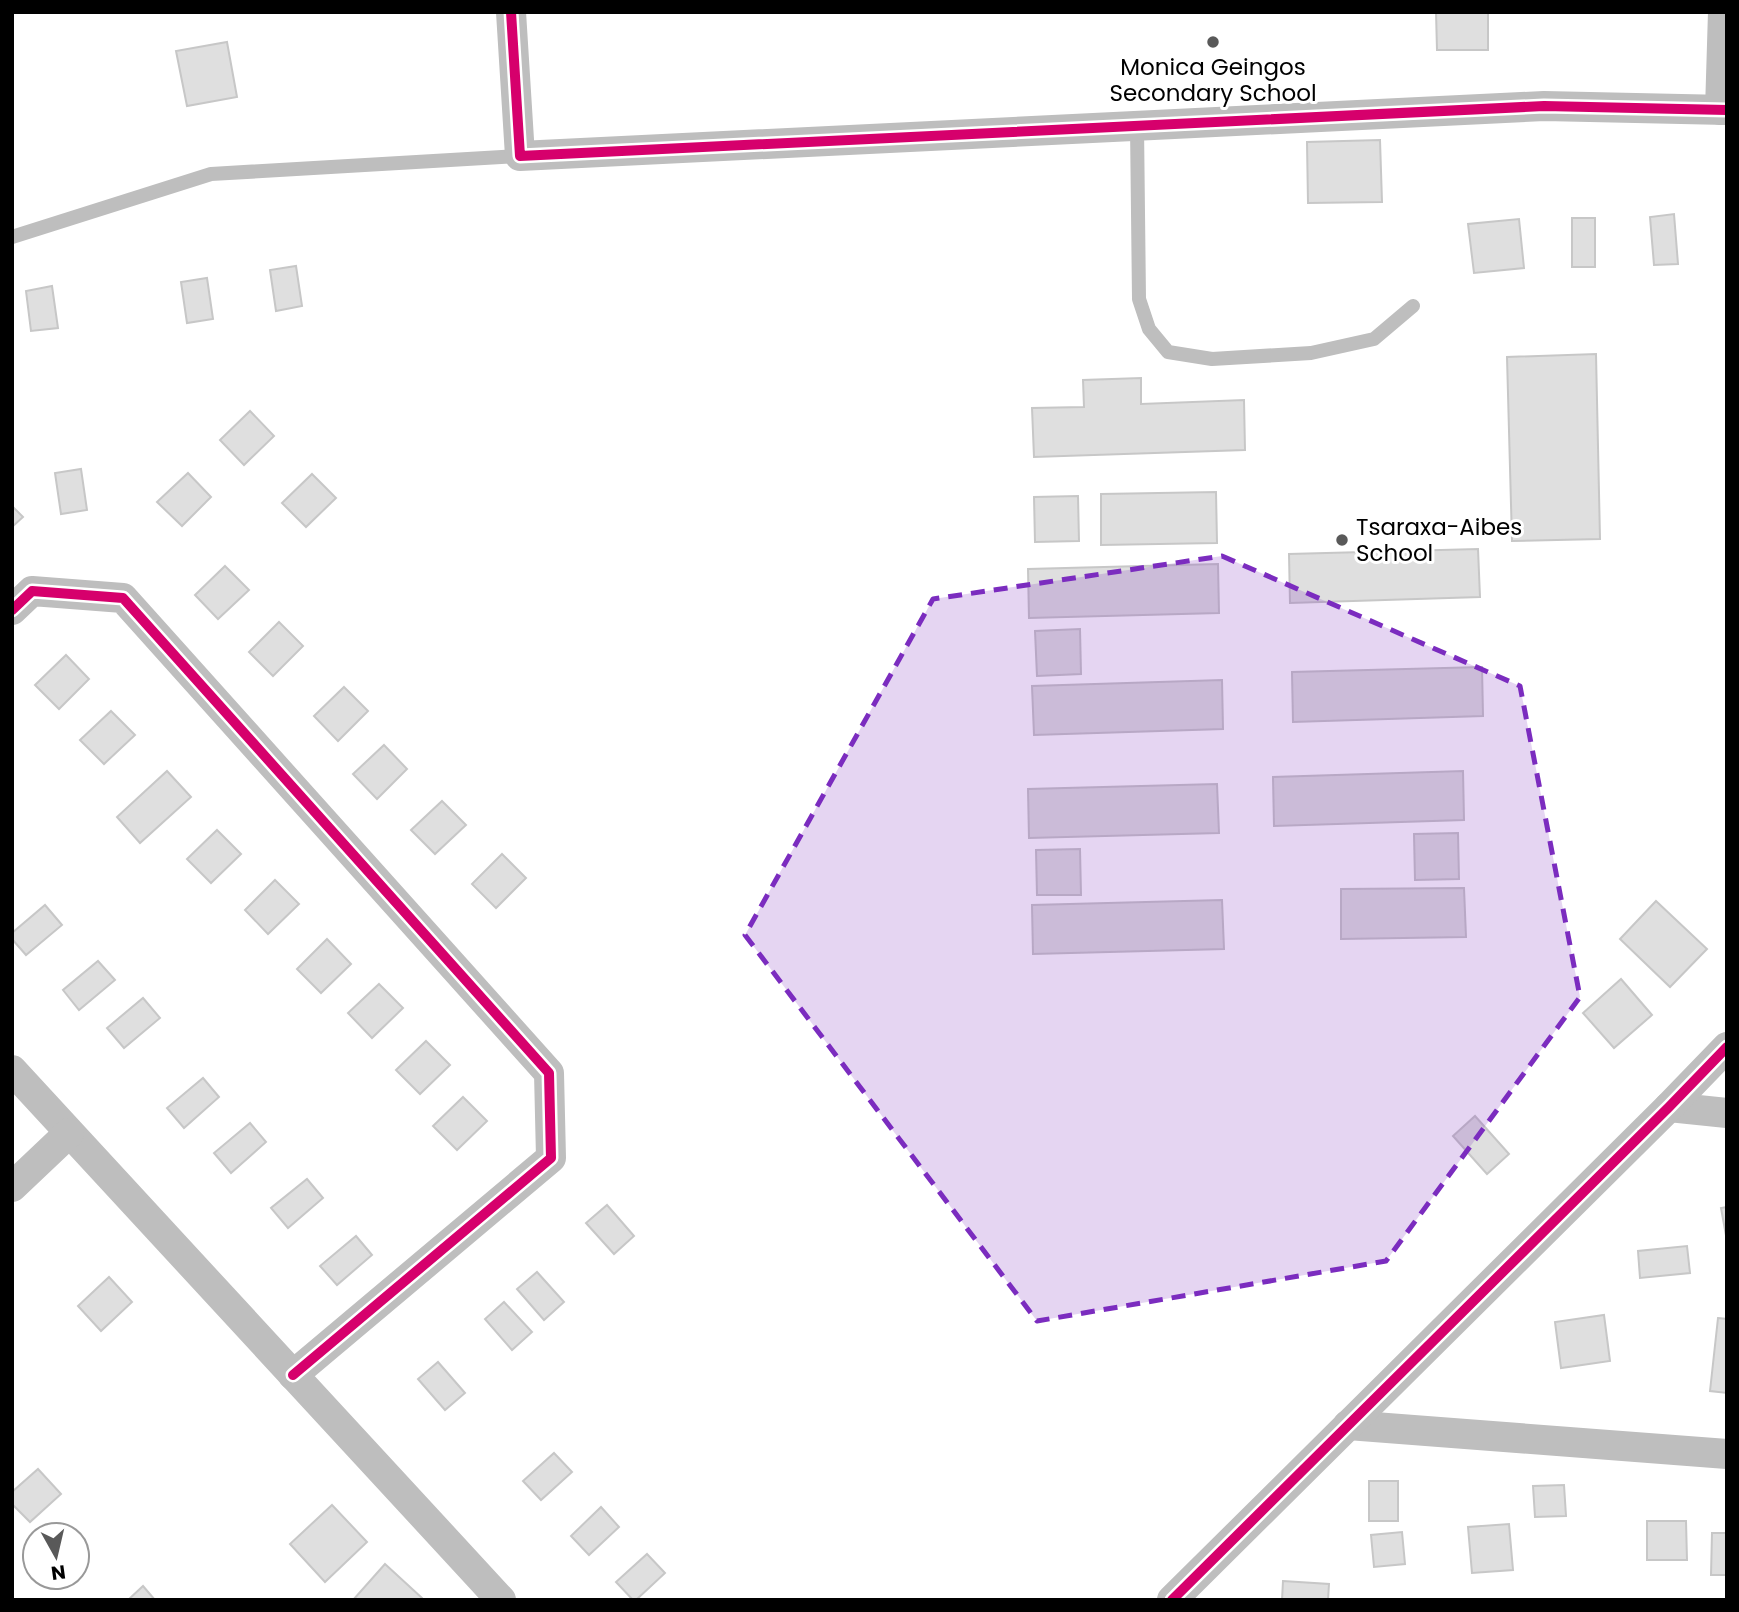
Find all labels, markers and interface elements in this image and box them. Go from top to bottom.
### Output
marker: Monica Geingos Secondary School [1205,34,1221,50]
place label: Monica Geingos Secondary School [1109,51,1317,109]
place label: Tsaraxa-Aibes School [1356,511,1522,569]
marker: Tsaraxa-Aibes School [1334,532,1350,548]
north arrow [21,1521,91,1591]
text: N [49,1558,67,1587]

